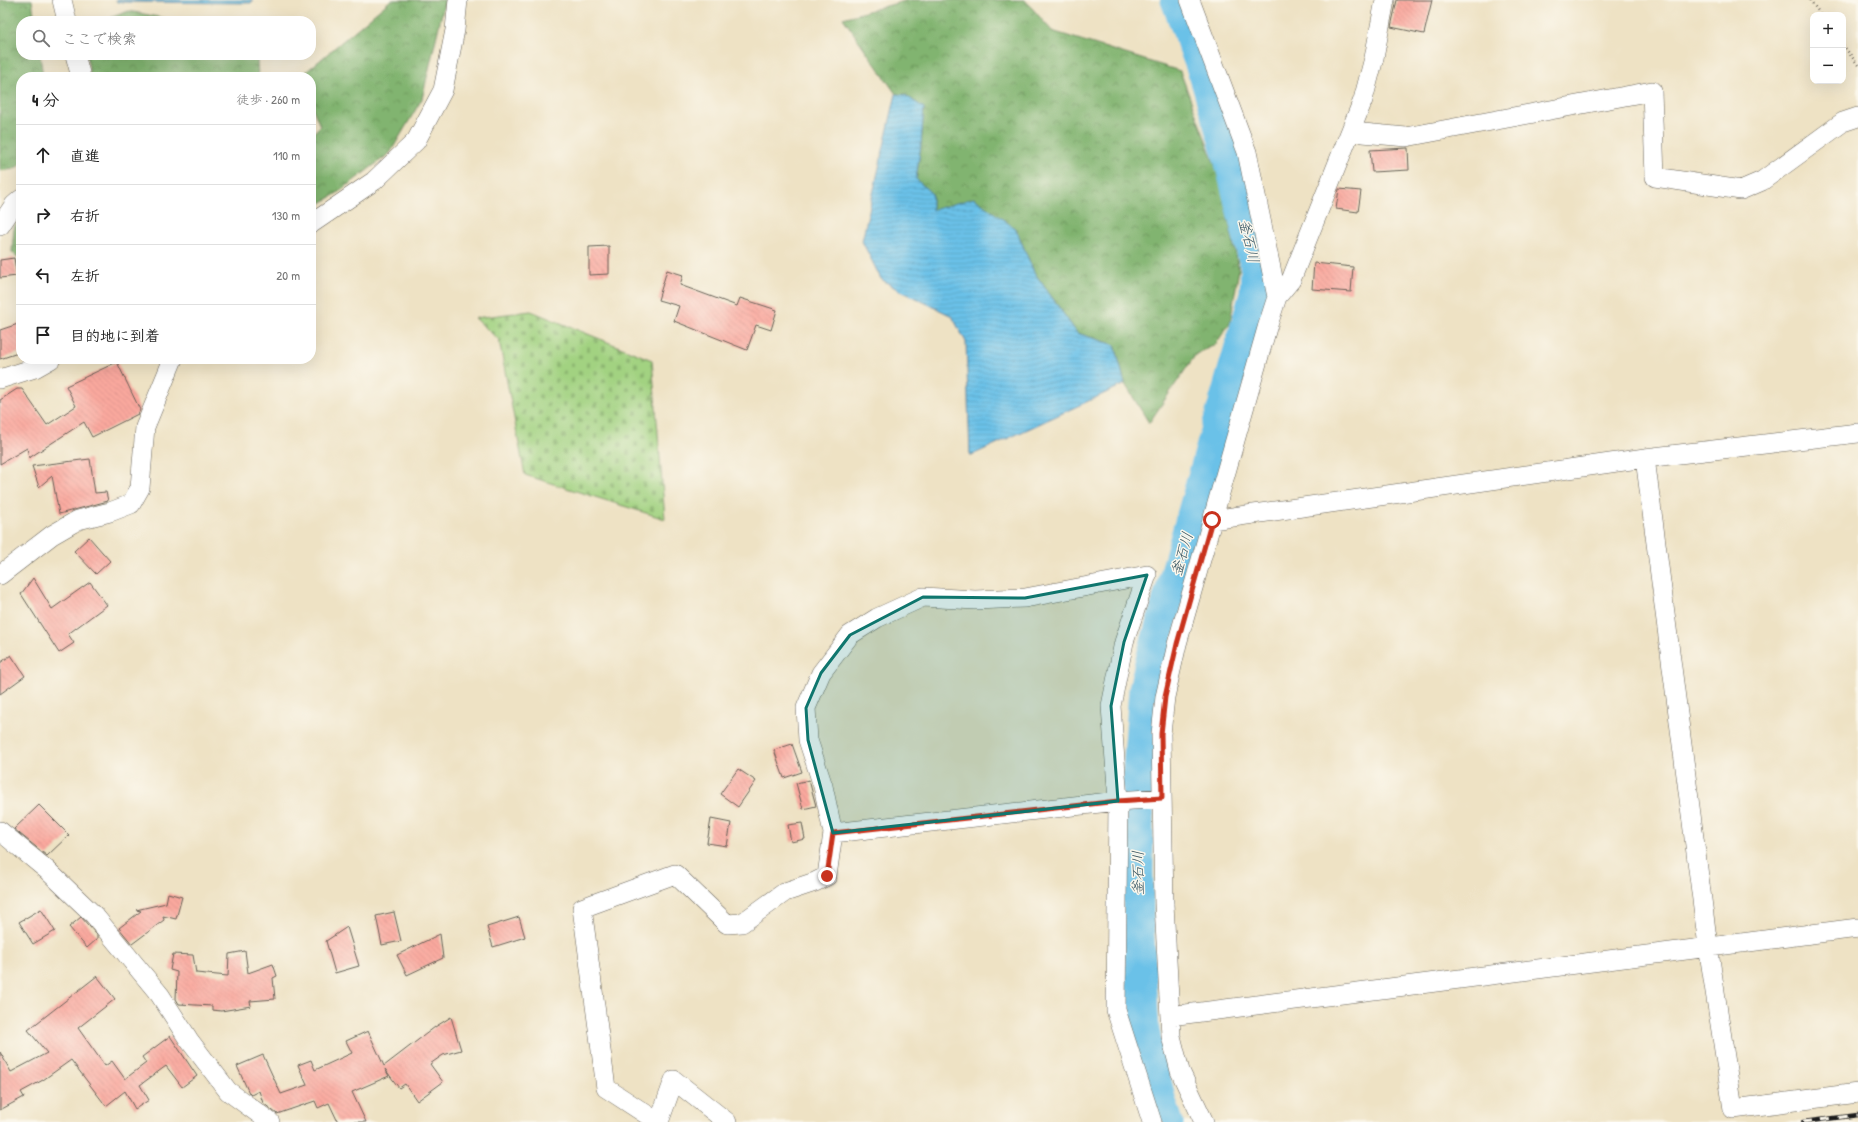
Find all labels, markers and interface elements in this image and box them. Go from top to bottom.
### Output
map controls [1810,12,1846,84]
button: + [1810,12,1846,48]
search box [16,16,316,60]
icon: search [30,27,52,49]
text: ここで検索 [62,28,137,49]
button: − [1810,48,1846,84]
text: 4 分 [32,88,59,111]
text: 徒歩 · 260 m [236,90,300,108]
icon: ahead [32,144,54,166]
text: 直進 [70,145,100,166]
text: 110 m [273,146,300,164]
icon: right [32,204,54,226]
text: 右折 [70,205,100,226]
text: 130 m [272,206,300,224]
water label: 釜石川 [1234,217,1265,265]
icon: left [32,264,54,286]
text: 左折 [70,265,100,286]
text: 20 m [276,266,300,284]
icon: arrive [32,324,54,346]
text: 目的地に到着 [70,325,160,346]
route start [1203,511,1221,529]
water label: 釜石川 [1165,529,1198,578]
water label: 釜石川 [1127,850,1148,896]
route end [818,867,836,885]

